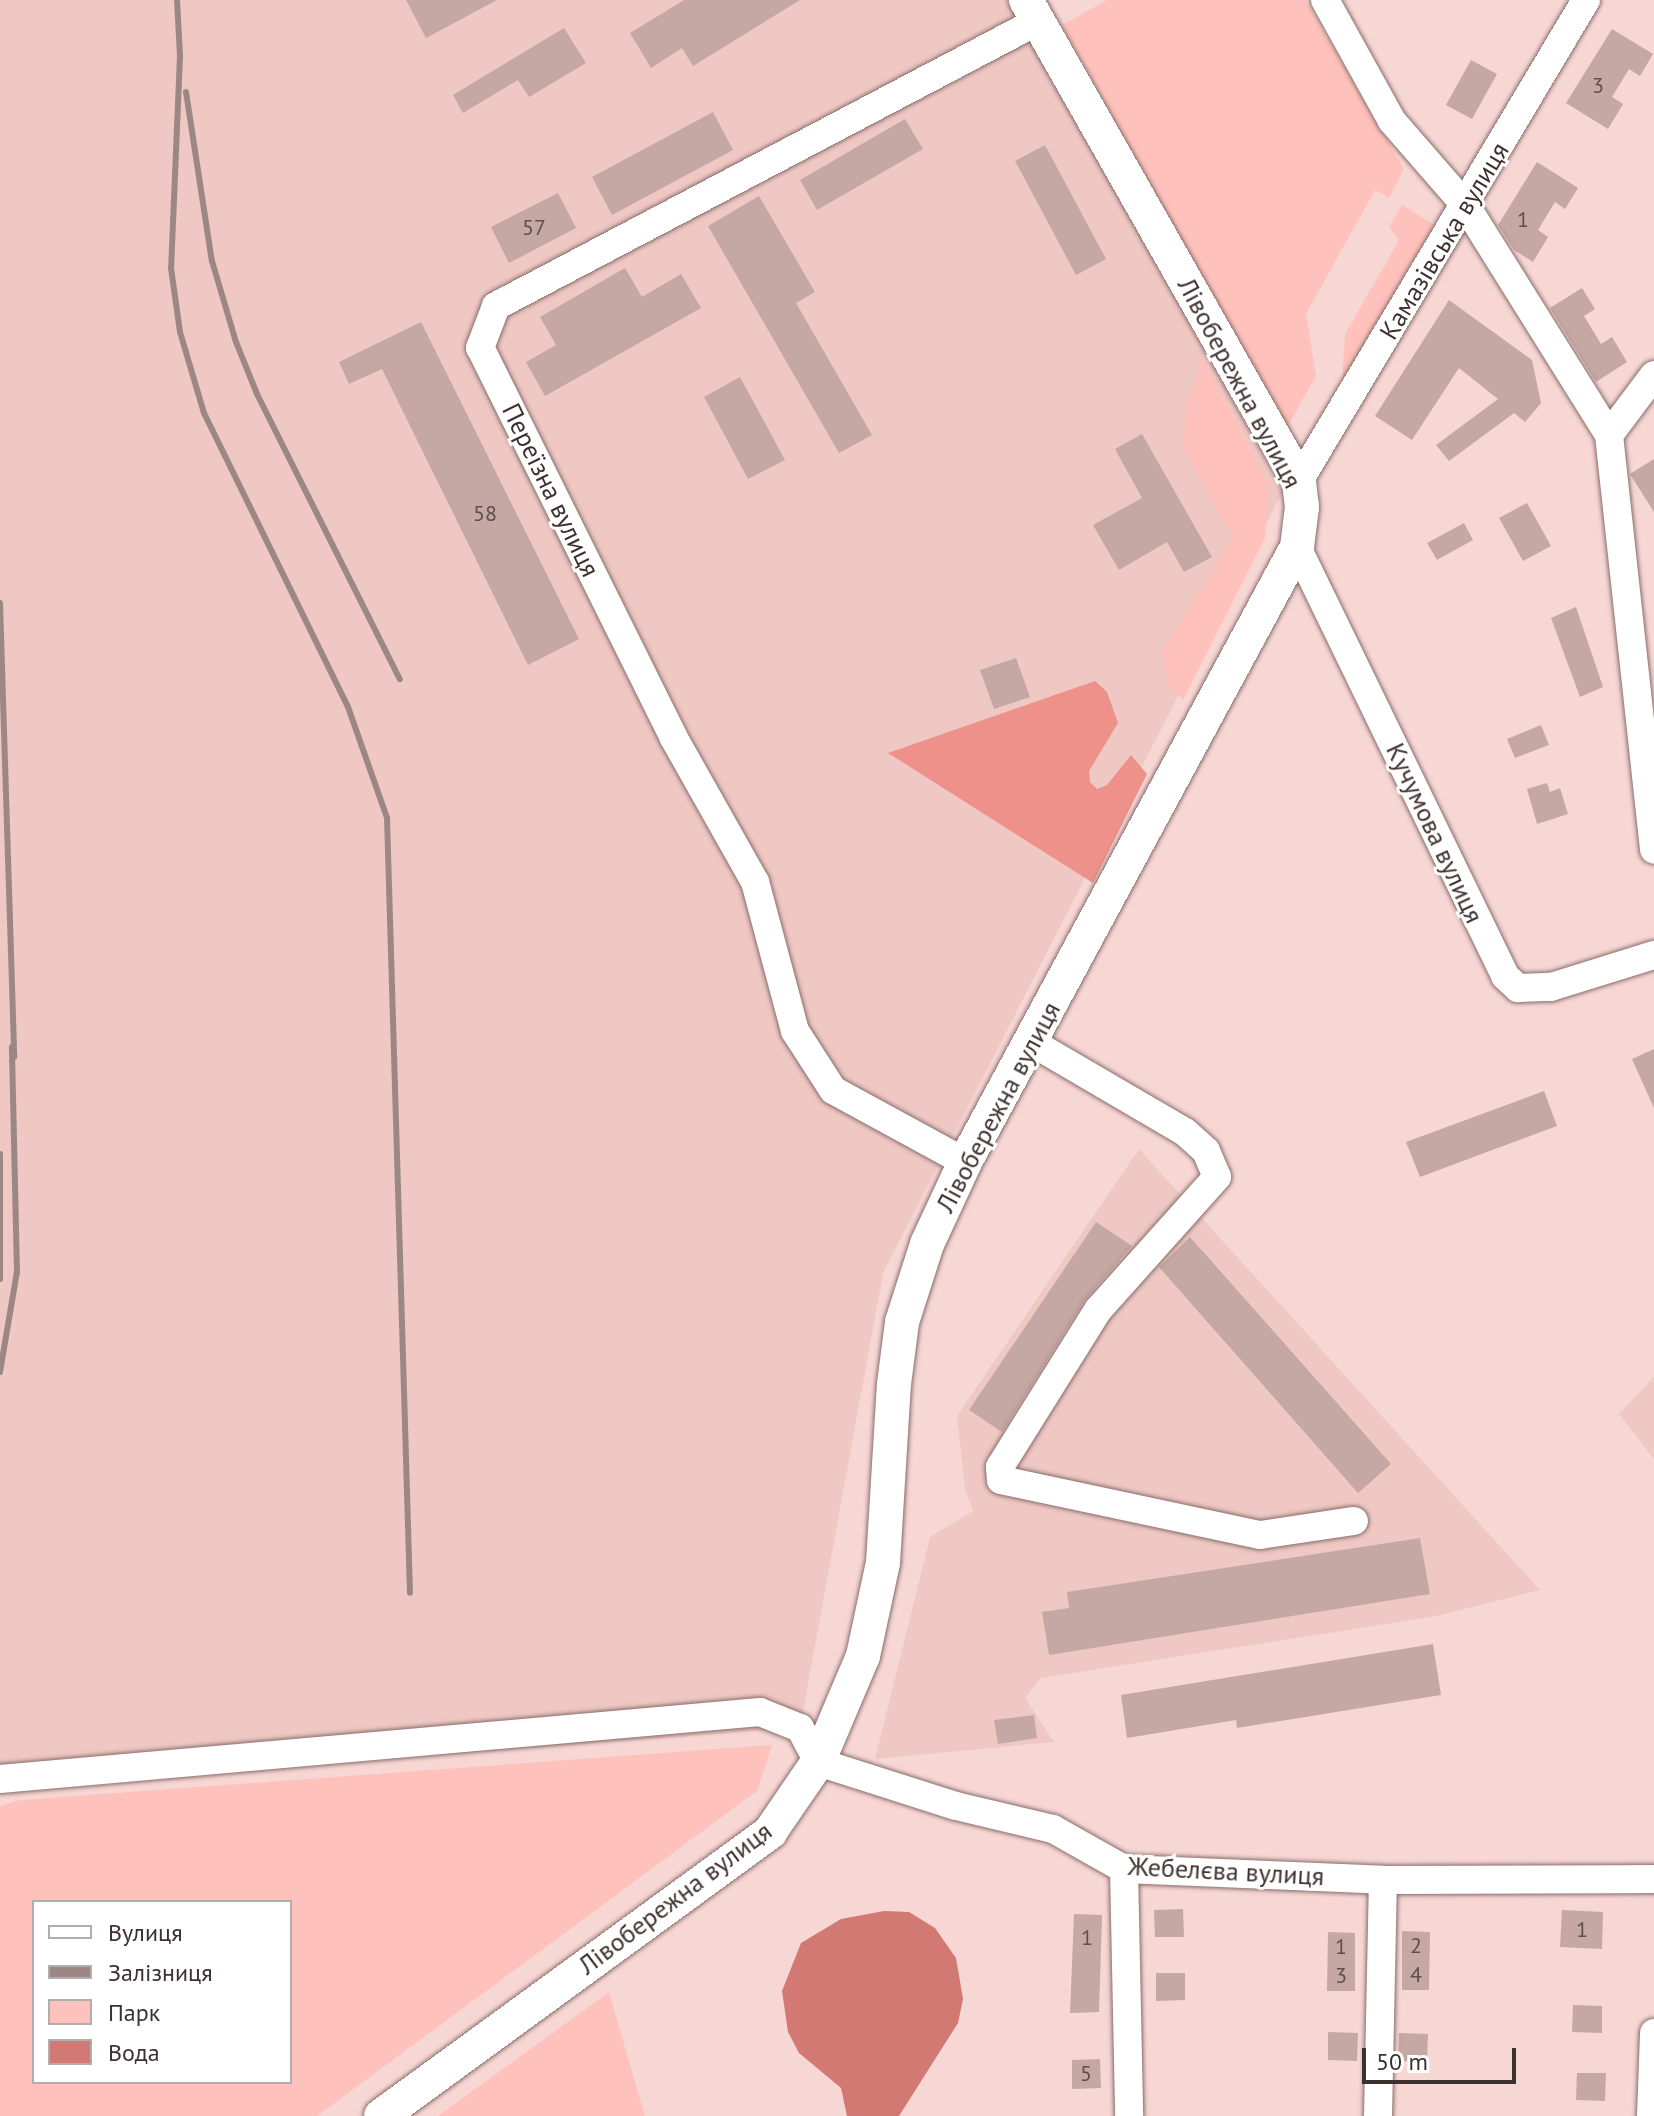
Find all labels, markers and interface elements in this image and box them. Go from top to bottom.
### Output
house number: 3 [1592,73,1604,99]
street label: Камазівська вулиця [1373,137,1515,345]
house number: 1 [1517,207,1529,233]
house number: 57 [522,215,546,241]
street label: Лівобережна вулиця [1171,272,1309,494]
street label: Переїзна вулиця [496,398,606,582]
house number: 58 [473,501,497,527]
street label: Кучумова вулиця [1380,738,1490,928]
street label: Лівобережна вулиця [929,996,1067,1218]
street label: Лівобережна вулиця [572,1815,778,1981]
street label: Жебелєва вулиця [1127,1850,1325,1892]
legend [32,1900,292,2084]
text: Вулиця [108,1917,183,1948]
house number: 1 [1576,1917,1588,1943]
house number: 1 [1081,1925,1093,1951]
house number: 2 [1410,1933,1422,1959]
house number: 1 [1335,1934,1347,1960]
text: Залізниця [108,1957,213,1988]
house number: 4 [1410,1962,1422,1988]
house number: 3 [1335,1963,1347,1989]
text: Парк [108,1997,160,2028]
scale bar [1366,2032,1520,2082]
text: Вода [108,2037,160,2068]
text: 50 m [1376,2046,1428,2077]
house number: 5 [1080,2061,1092,2087]

